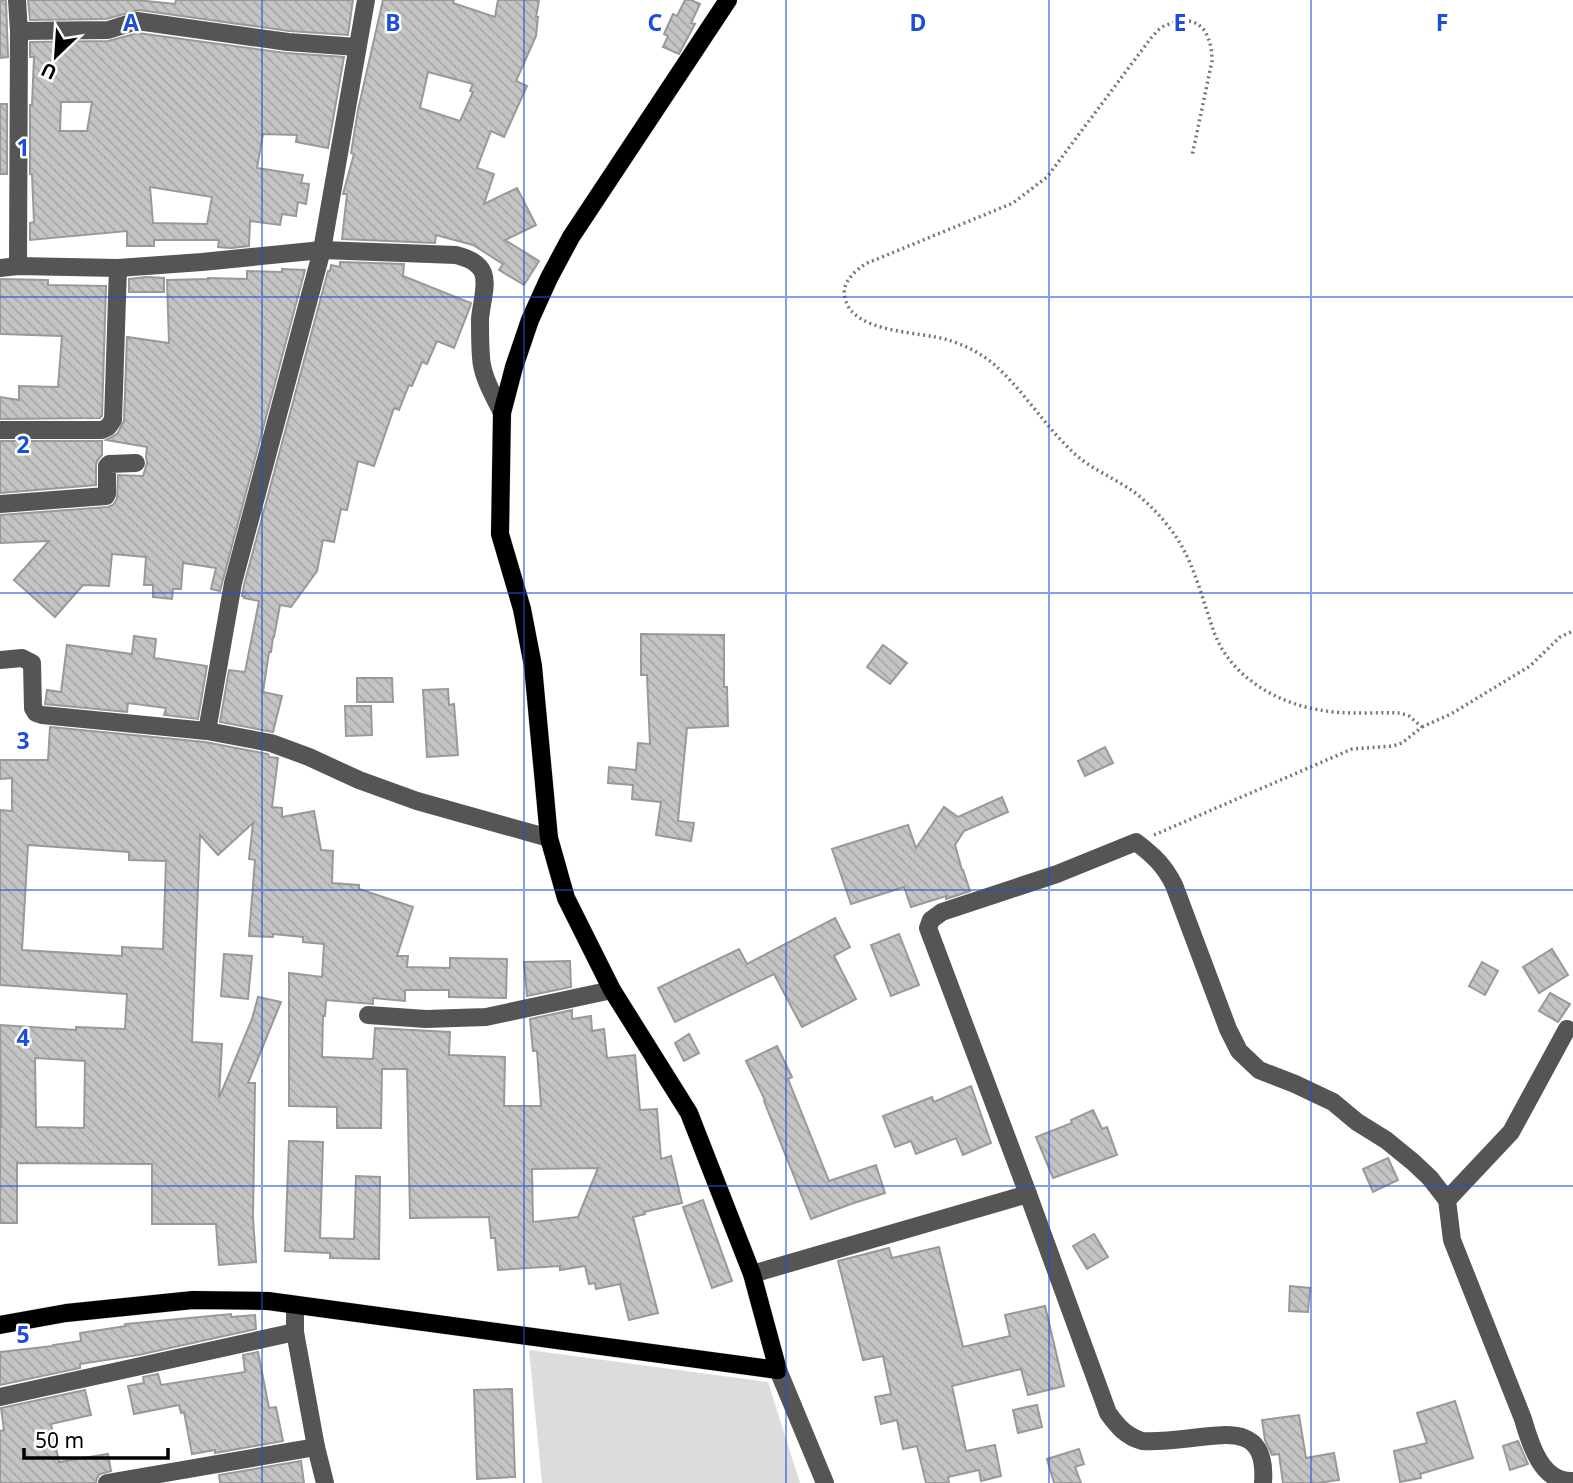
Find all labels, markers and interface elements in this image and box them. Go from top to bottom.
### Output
text: A [123,6,139,38]
text: B [385,6,401,38]
text: C [648,6,663,38]
text: D [910,6,926,38]
text: E [1174,6,1186,38]
text: F [1436,6,1448,38]
north arrow [21,21,91,91]
text: U [37,57,61,86]
text: 1 [16,131,30,163]
text: 2 [16,428,30,460]
text: 3 [16,724,30,756]
text: 4 [16,1021,30,1053]
text: 5 [16,1318,30,1350]
scale bar [24,1416,168,1460]
text: 50 m [35,1426,84,1454]

